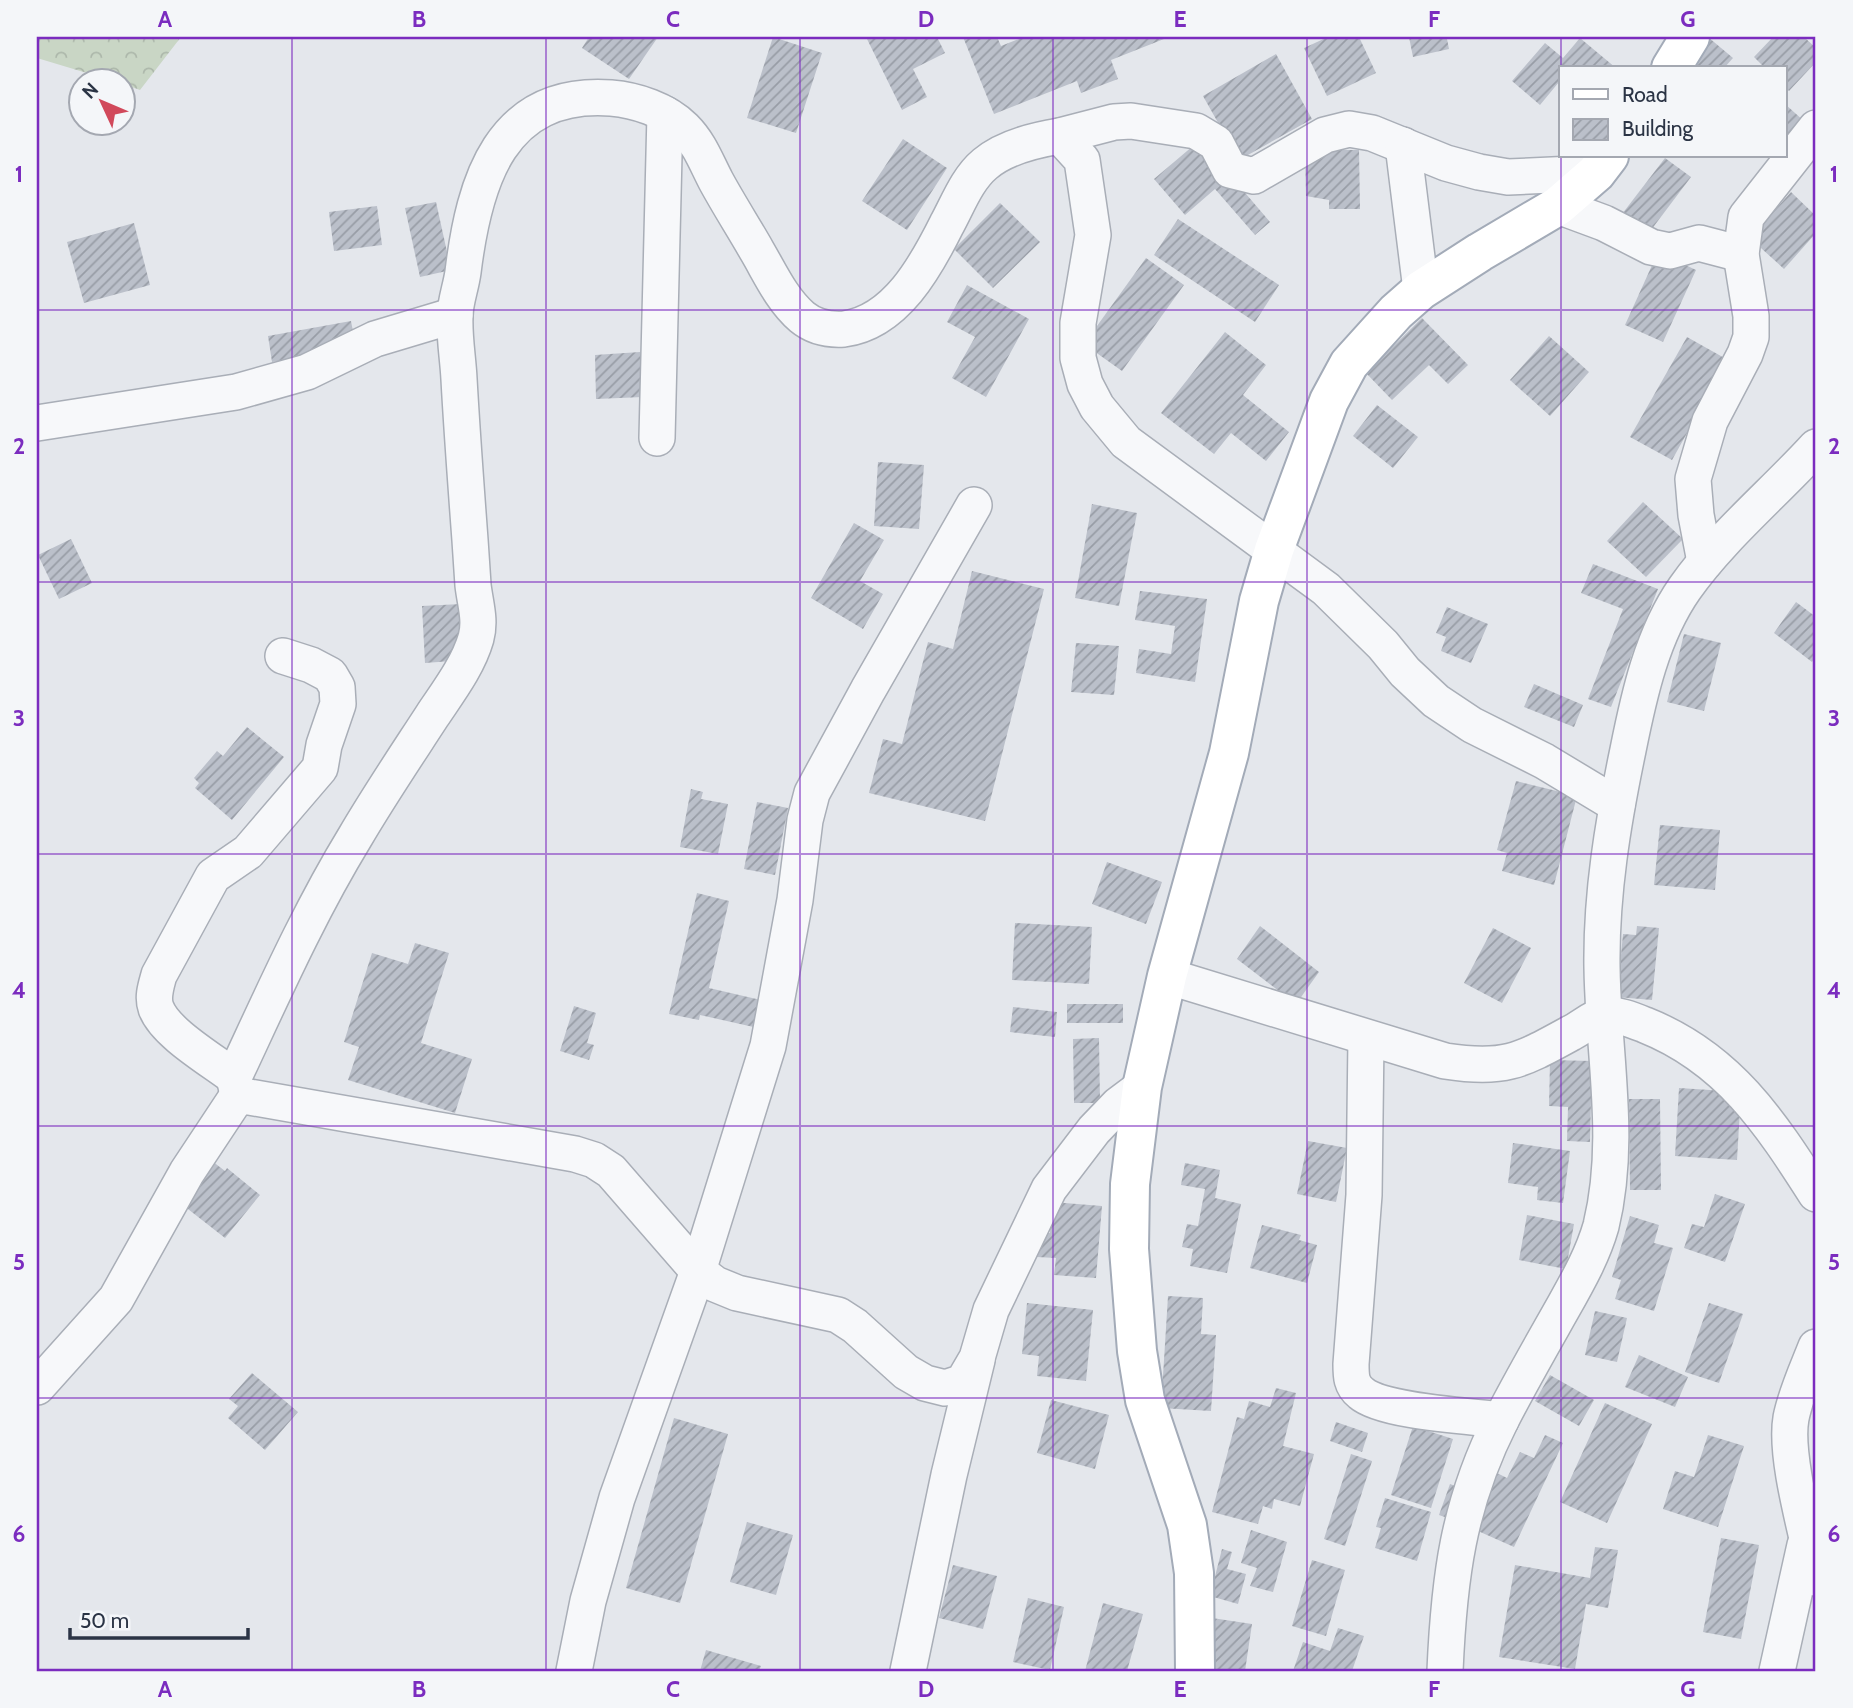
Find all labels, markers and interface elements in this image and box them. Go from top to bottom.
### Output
text: A [158,5,173,33]
text: B [412,5,426,33]
text: C [666,5,680,33]
text: D [918,5,934,33]
text: E [1173,5,1187,33]
text: F [1428,5,1440,33]
text: G [1680,5,1696,33]
north arrow [66,66,136,136]
legend [1559,66,1786,158]
text: N [77,78,103,103]
text: Road [1622,82,1668,107]
text: Building [1622,116,1694,141]
text: 1 [15,160,23,188]
text: 1 [1830,160,1838,188]
text: 2 [13,432,25,460]
text: 2 [1828,432,1840,460]
text: 3 [13,704,25,732]
text: 3 [1828,704,1840,732]
text: 4 [12,976,26,1004]
text: 4 [1827,976,1841,1004]
text: 5 [13,1248,25,1276]
text: 5 [1828,1248,1840,1276]
text: 6 [13,1520,25,1548]
text: 6 [1828,1520,1840,1548]
scale bar [70,1596,248,1640]
text: 50 m [80,1608,129,1633]
text: A [158,1675,173,1703]
text: B [412,1675,426,1703]
text: C [666,1675,680,1703]
text: D [918,1675,934,1703]
text: E [1173,1675,1187,1703]
text: F [1428,1675,1440,1703]
text: G [1680,1675,1696,1703]

